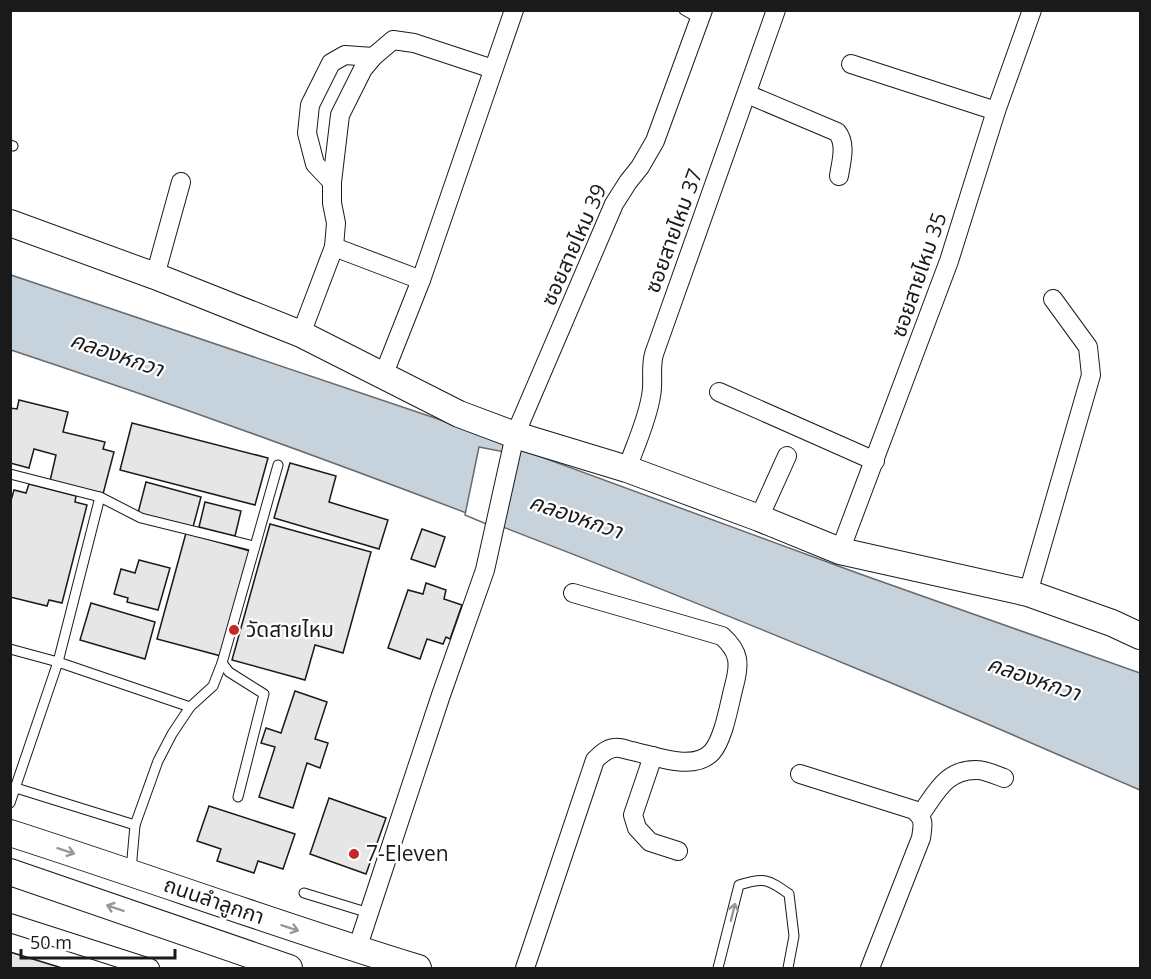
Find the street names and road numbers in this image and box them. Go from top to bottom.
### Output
street label: ซอยสายไหม 37 [638,165,708,297]
street label: ซอยสายไหม 39 [534,179,612,310]
street label: ซอยสายไหม 35 [884,209,953,341]
street label: ถนนลำลูกกา [160,870,268,930]

